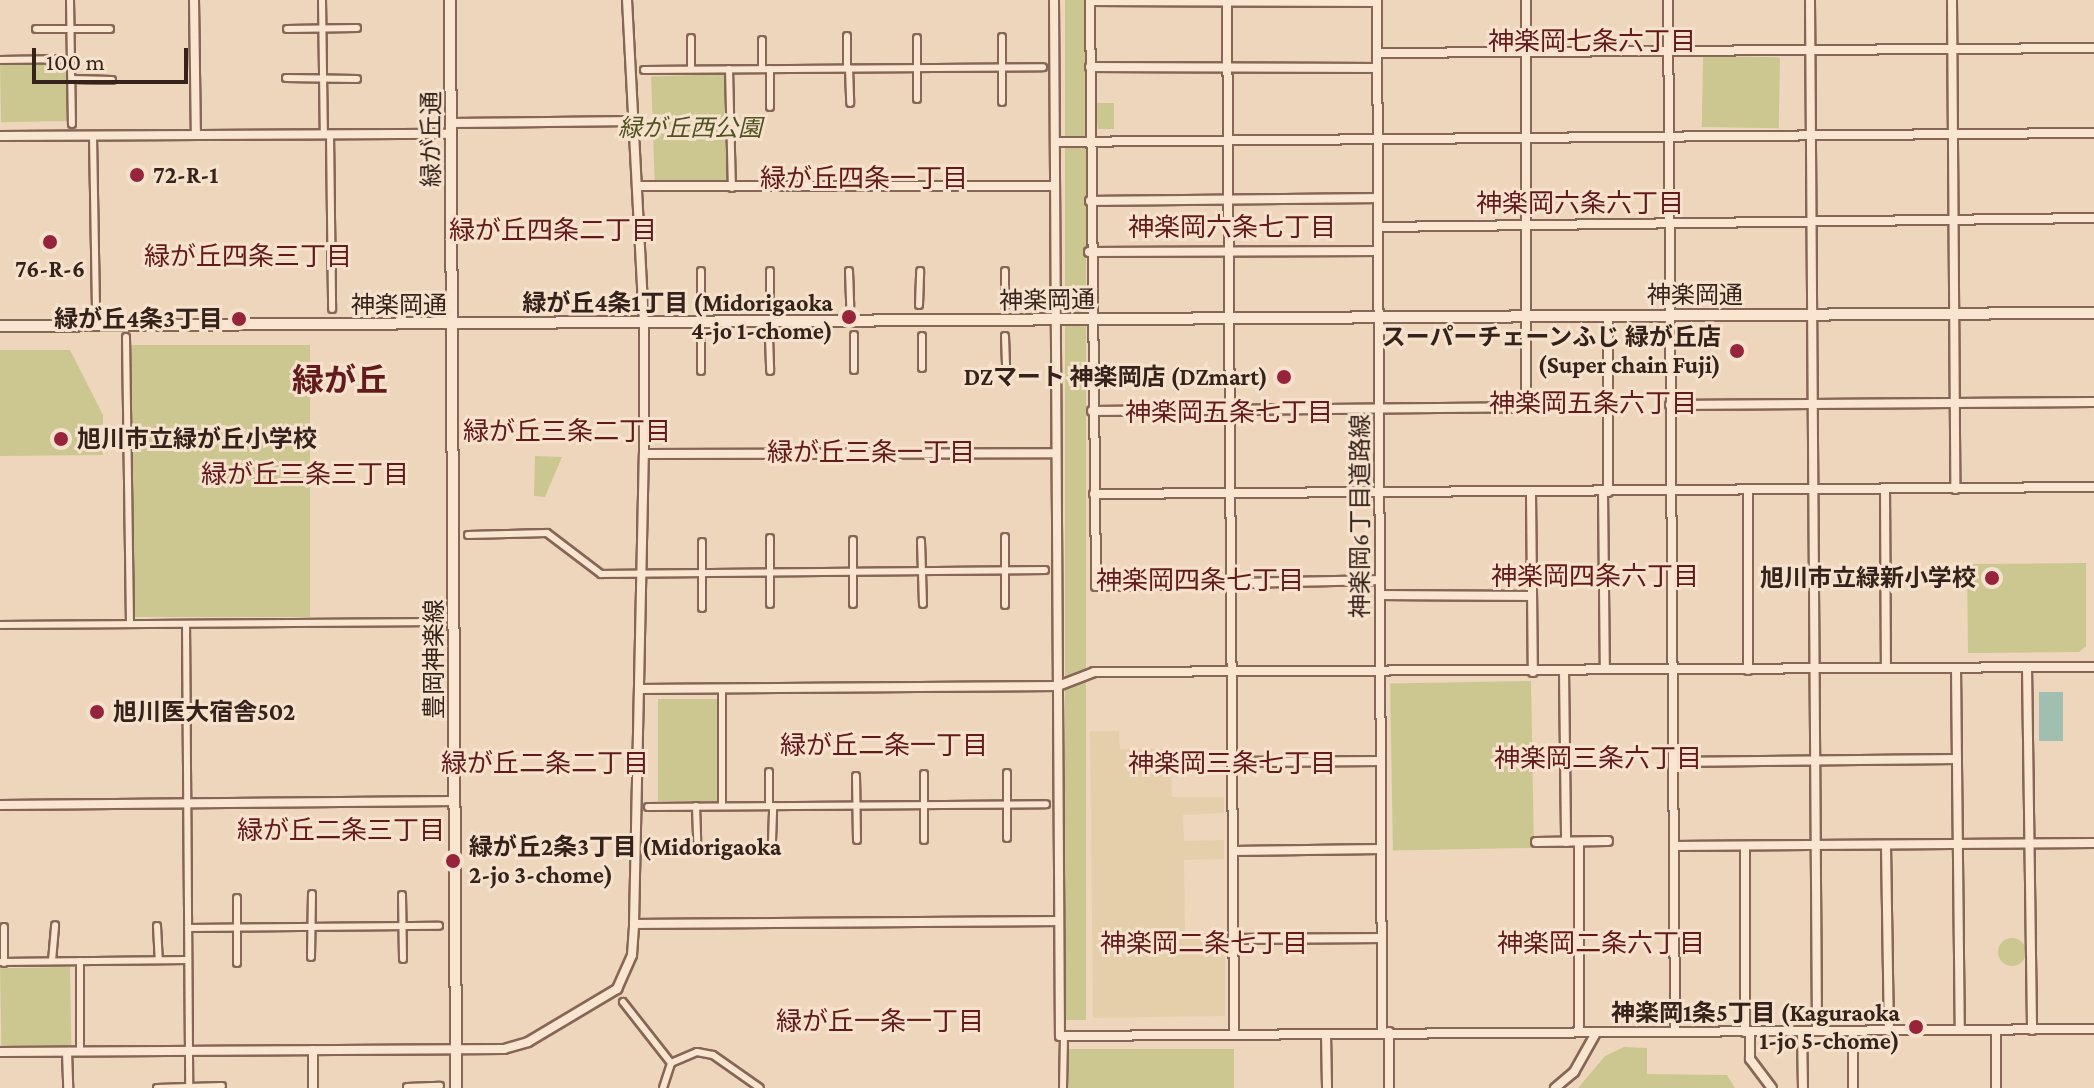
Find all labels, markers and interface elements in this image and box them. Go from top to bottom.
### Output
district label: 神楽岡七条六丁目 [1488,26,1696,58]
scale bar [36,32,192,82]
text: 100 m [46,48,105,75]
street label: 緑が丘通 [417,91,445,187]
park label: 緑が丘西公園 [618,114,762,142]
place label: 72-R-1 [153,161,218,189]
district label: 緑が丘四条一丁目 [760,163,968,195]
marker: 72-R-1 [128,166,146,184]
district label: 神楽岡六条六丁目 [1476,188,1684,220]
district label: 神楽岡六条七丁目 [1128,212,1336,244]
district label: 緑が丘四条二丁目 [449,215,657,247]
marker: 76-R-6 [41,233,59,251]
district label: 緑が丘四条三丁目 [144,241,352,273]
place label: 76-R-6 [15,255,85,283]
street label: 神楽岡通 [1647,281,1743,309]
street label: 神楽岡通 [999,285,1095,315]
place label: 緑が丘4条1丁目 (Midorigaoka 4-jo 1-chome) [522,289,833,345]
street label: 神楽岡通 [351,291,447,319]
place label: 緑が丘4条3丁目 [54,305,223,333]
marker: 緑が丘4条1丁目 (Midorigaoka 4-jo 1-chome) [840,308,858,326]
marker: 緑が丘4条3丁目 [230,310,248,328]
place label: スーパーチェーンふじ 緑が丘店 (Super chain Fuji) [1380,323,1721,379]
marker: スーパーチェーンふじ 緑が丘店 (Super chain Fuji) [1728,342,1746,360]
district label: 緑が丘 [292,361,388,399]
place label: DZマート 神楽岡店 (DZmart) [964,363,1268,391]
marker: DZマート 神楽岡店 (DZmart) [1275,368,1293,386]
district label: 神楽岡五条六丁目 [1489,388,1697,420]
district label: 神楽岡五条七丁目 [1125,397,1333,429]
street label: 神楽岡6丁目道路線 [1346,414,1374,618]
district label: 緑が丘三条二丁目 [463,416,671,448]
place label: 旭川市立緑が丘小学校 [77,425,317,453]
marker: 旭川市立緑が丘小学校 [52,430,70,448]
district label: 緑が丘三条一丁目 [767,437,975,469]
district label: 緑が丘三条三丁目 [201,459,409,491]
district label: 神楽岡四条六丁目 [1491,561,1699,593]
place label: 旭川市立緑新小学校 [1760,564,1976,592]
district label: 神楽岡四条七丁目 [1096,565,1304,597]
marker: 旭川市立緑新小学校 [1983,569,2001,587]
street label: 豊岡神楽線 [420,599,448,719]
place label: 旭川医大宿舎502 [113,698,295,726]
marker: 旭川医大宿舎502 [88,703,106,721]
district label: 緑が丘二条一丁目 [780,730,988,762]
district label: 神楽岡三条六丁目 [1494,743,1702,775]
district label: 緑が丘二条二丁目 [441,748,649,780]
district label: 神楽岡三条七丁目 [1128,748,1336,780]
district label: 緑が丘二条三丁目 [237,815,445,847]
place label: 緑が丘2条3丁目 (Midorigaoka 2-jo 3-chome) [469,833,782,889]
marker: 緑が丘2条3丁目 (Midorigaoka 2-jo 3-chome) [444,852,462,870]
district label: 神楽岡二条七丁目 [1100,928,1308,960]
district label: 神楽岡二条六丁目 [1497,928,1705,960]
place label: 神楽岡1条5丁目 (Kaguraoka 1-jo 5-chome) [1611,999,1900,1055]
district label: 緑が丘一条一丁目 [776,1006,984,1038]
marker: 神楽岡1条5丁目 (Kaguraoka 1-jo 5-chome) [1907,1018,1925,1036]

